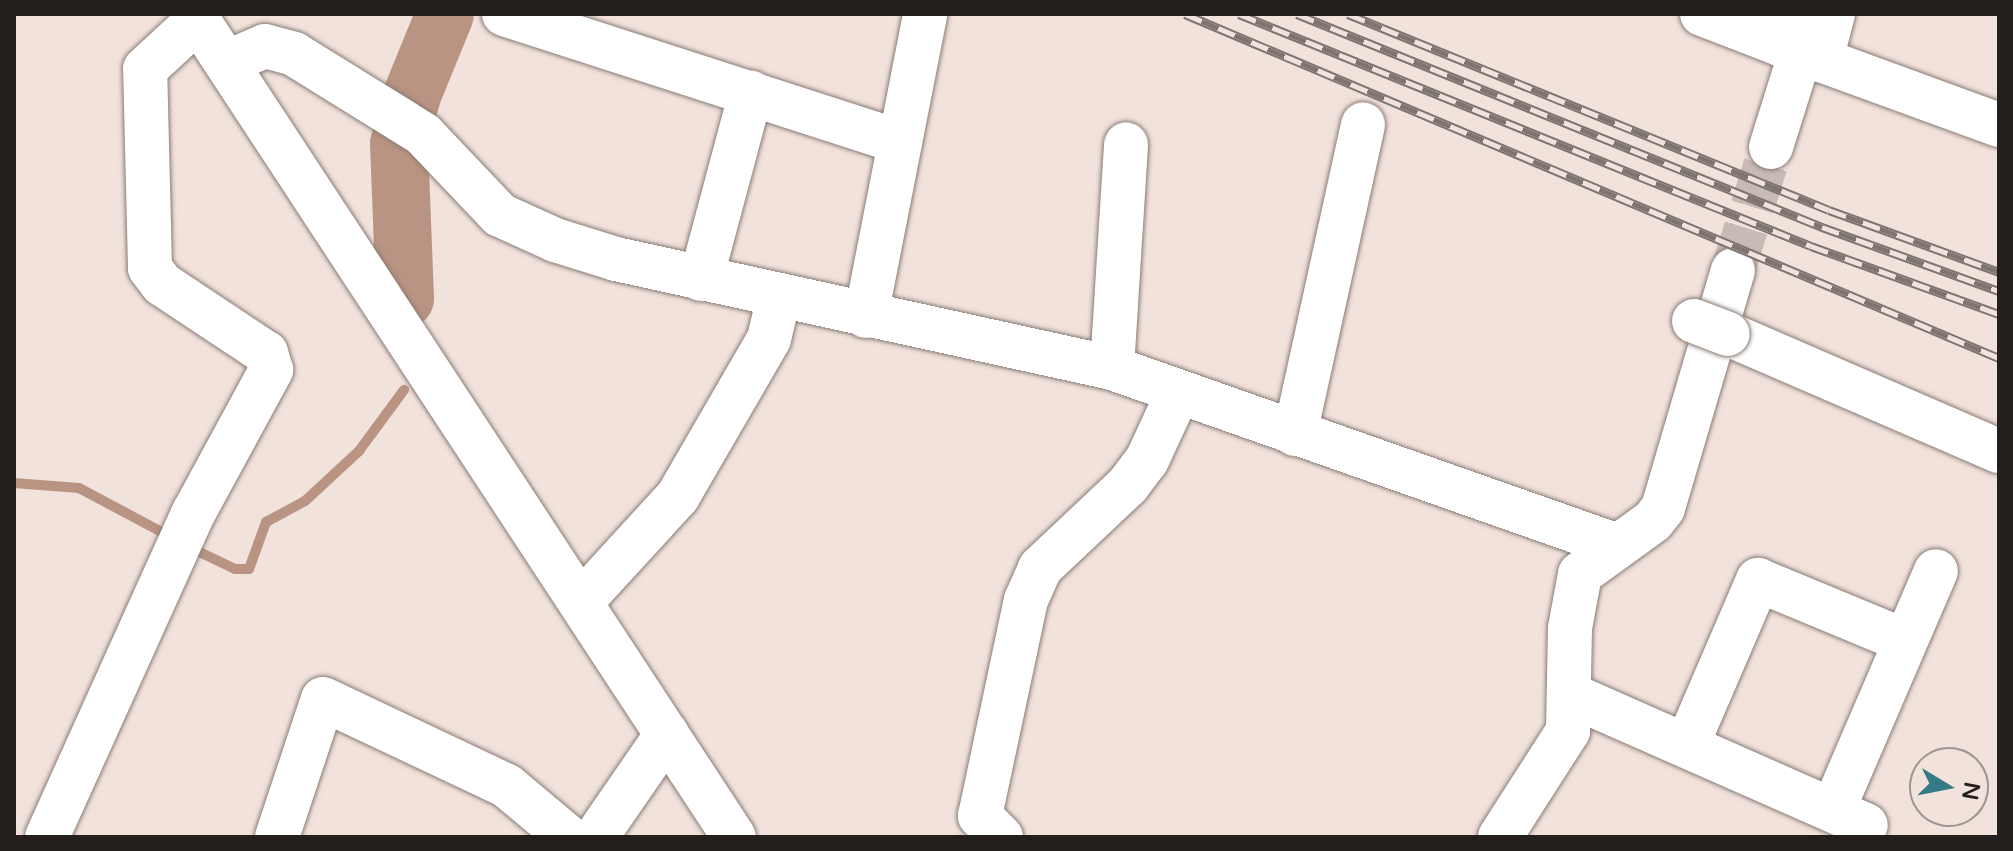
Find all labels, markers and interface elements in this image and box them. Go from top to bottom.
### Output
north arrow [1909,747,1989,827]
text: N [1956,780,1985,802]

